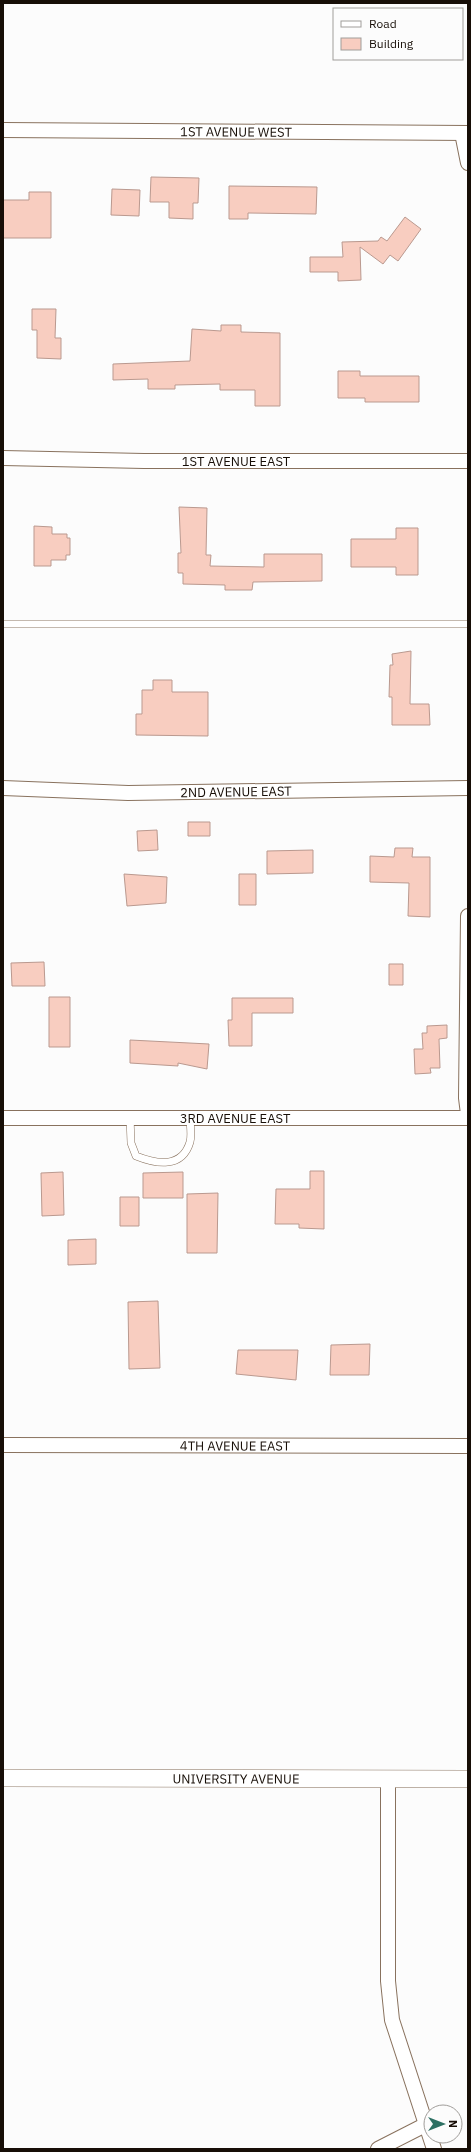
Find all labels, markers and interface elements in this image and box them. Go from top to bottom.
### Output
legend [333,8,463,60]
text: Road [369,16,397,31]
text: Building [369,36,414,51]
street label: 1ST AVENUE WEST [180,123,292,141]
street label: 1ST AVENUE EAST [182,453,291,470]
street label: 2ND AVENUE EAST [180,783,292,801]
street label: 3RD AVENUE EAST [180,1110,291,1127]
street label: 4TH AVENUE EAST [180,1437,291,1455]
street label: UNIVERSITY AVENUE [172,1770,300,1788]
north arrow [423,2104,463,2144]
text: N [446,2120,460,2128]

